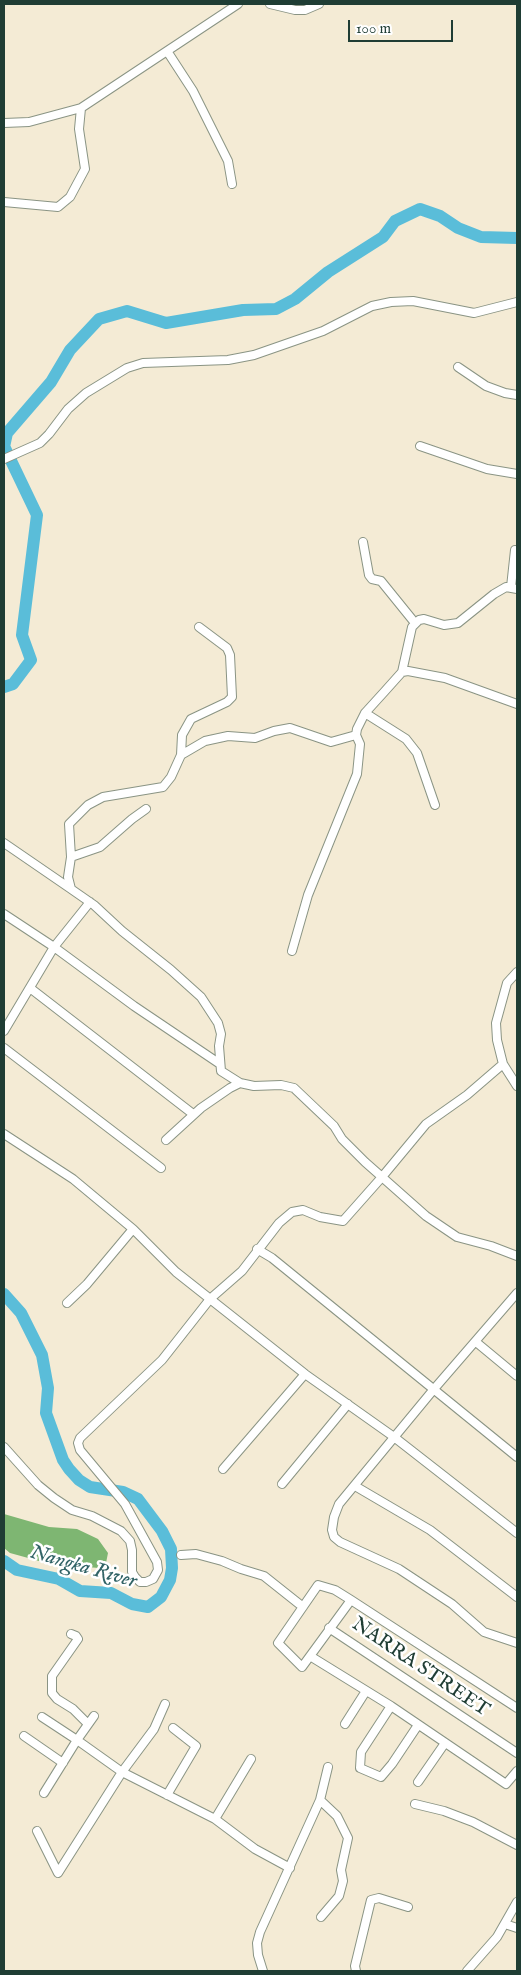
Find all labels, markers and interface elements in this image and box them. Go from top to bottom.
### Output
scale bar [351,10,456,42]
text: 100 m [356,19,391,38]
water label: Nangka River [27,1541,139,1595]
street label: NARRA STREET [347,1613,493,1723]

